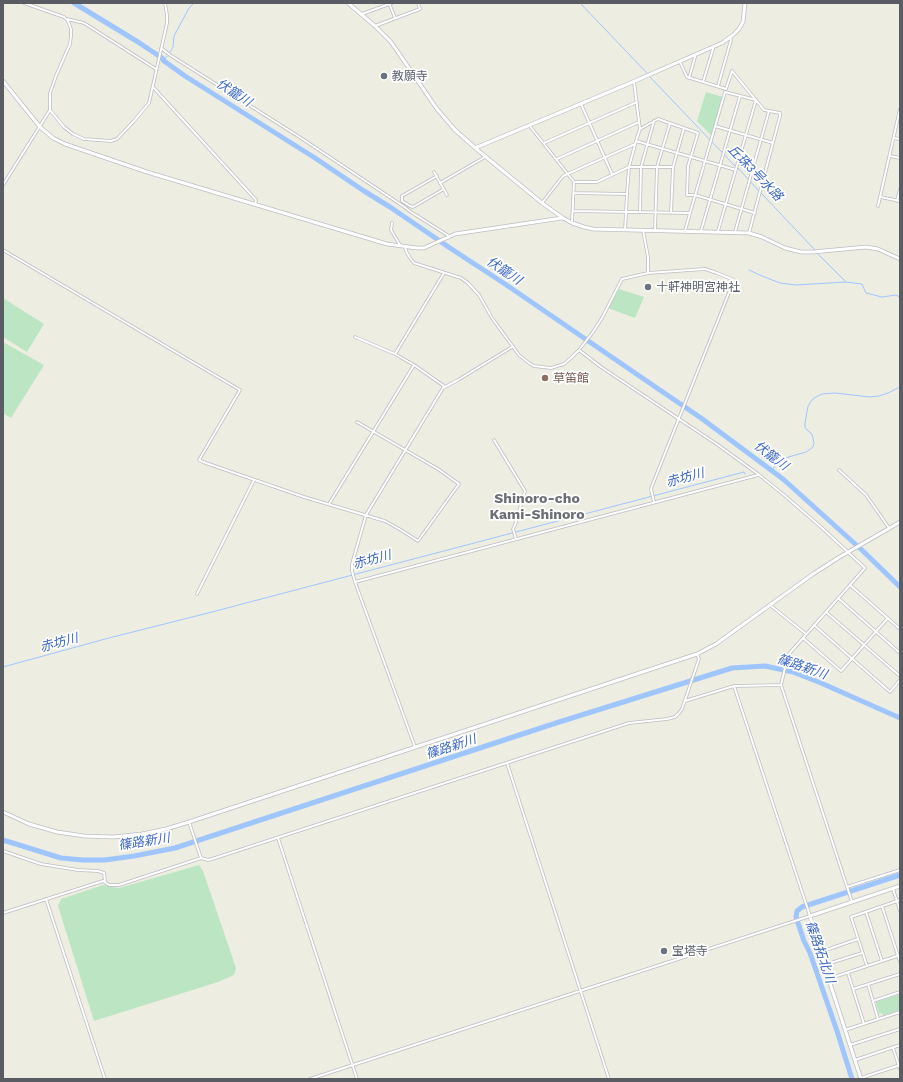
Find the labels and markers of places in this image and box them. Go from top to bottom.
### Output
place label: 教願寺 [392,69,428,83]
marker: 教願寺 [379,71,389,81]
place label: 十軒神明宮神社 [656,280,740,294]
marker: 十軒神明宮神社 [643,282,653,292]
place label: 草笛館 [553,371,589,385]
marker: 草笛館 [540,373,550,383]
place label: 宝塔寺 [672,944,708,958]
marker: 宝塔寺 [659,946,669,956]

